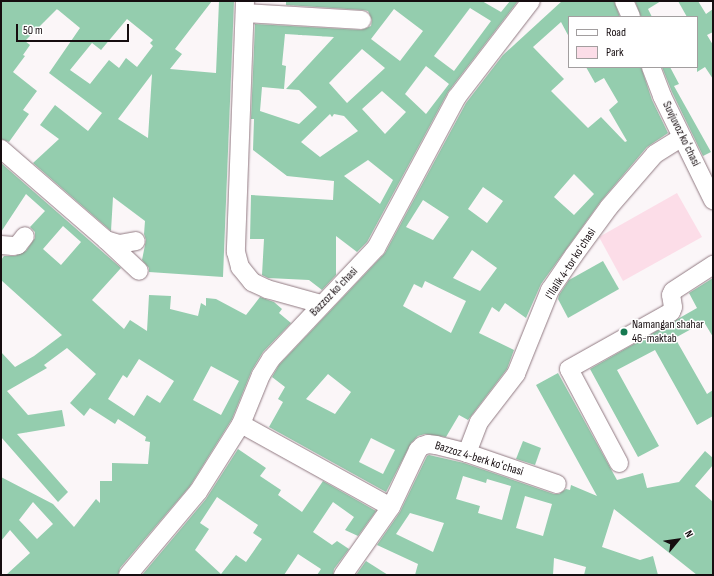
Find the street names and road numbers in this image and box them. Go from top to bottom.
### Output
street label: Suvjuvoz koʻchasi [659,99,703,169]
street label: Iʻllalik 4-tor koʻchasi [543,226,599,302]
street label: Bazzoz koʻchasi [307,264,361,320]
street label: Bazzoz 4-berk koʻchasi [433,439,525,479]

